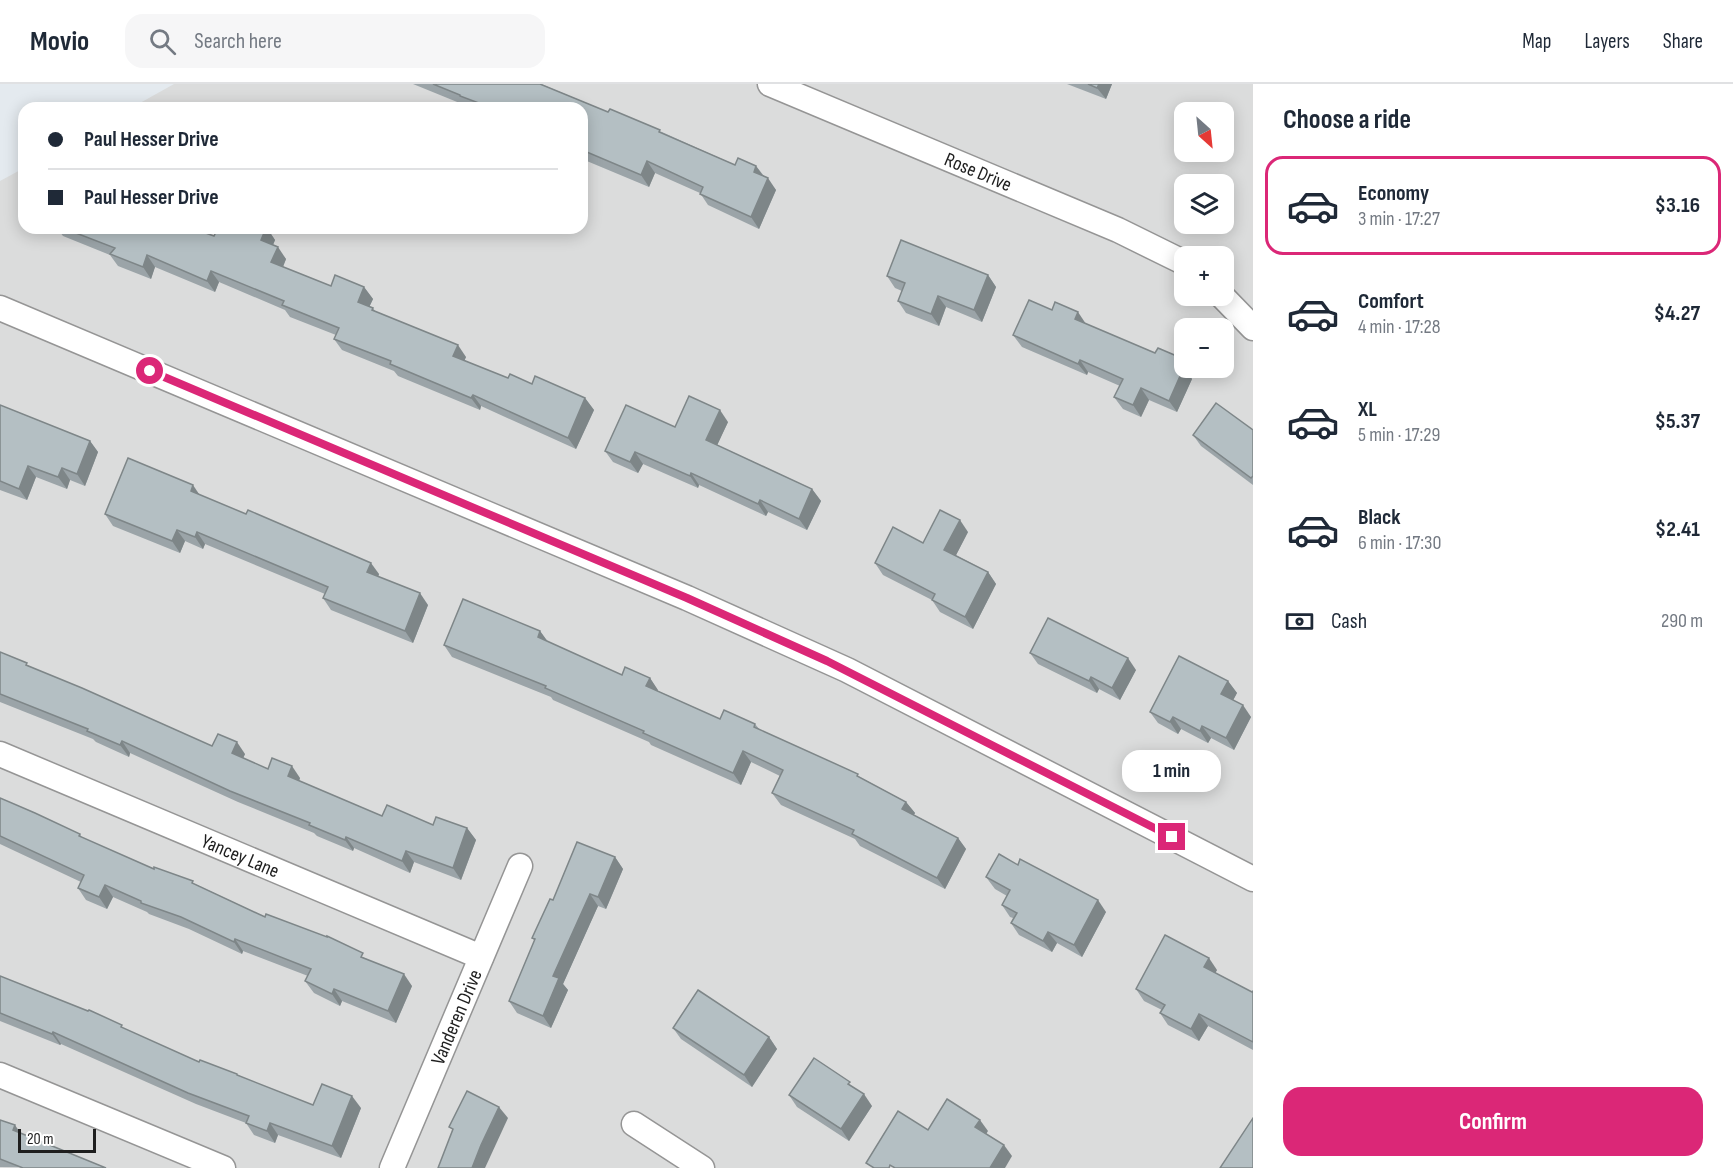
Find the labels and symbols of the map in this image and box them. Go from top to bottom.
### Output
north arrow [1174,102,1234,162]
street label: Rose Drive [941,148,1015,197]
route start [136,357,163,384]
callout: 1 min [1122,750,1222,792]
route end [1158,823,1185,850]
street label: Yancey Lane [198,829,283,883]
street label: Vanderen Drive [426,966,488,1069]
scale bar [18,1126,96,1154]

